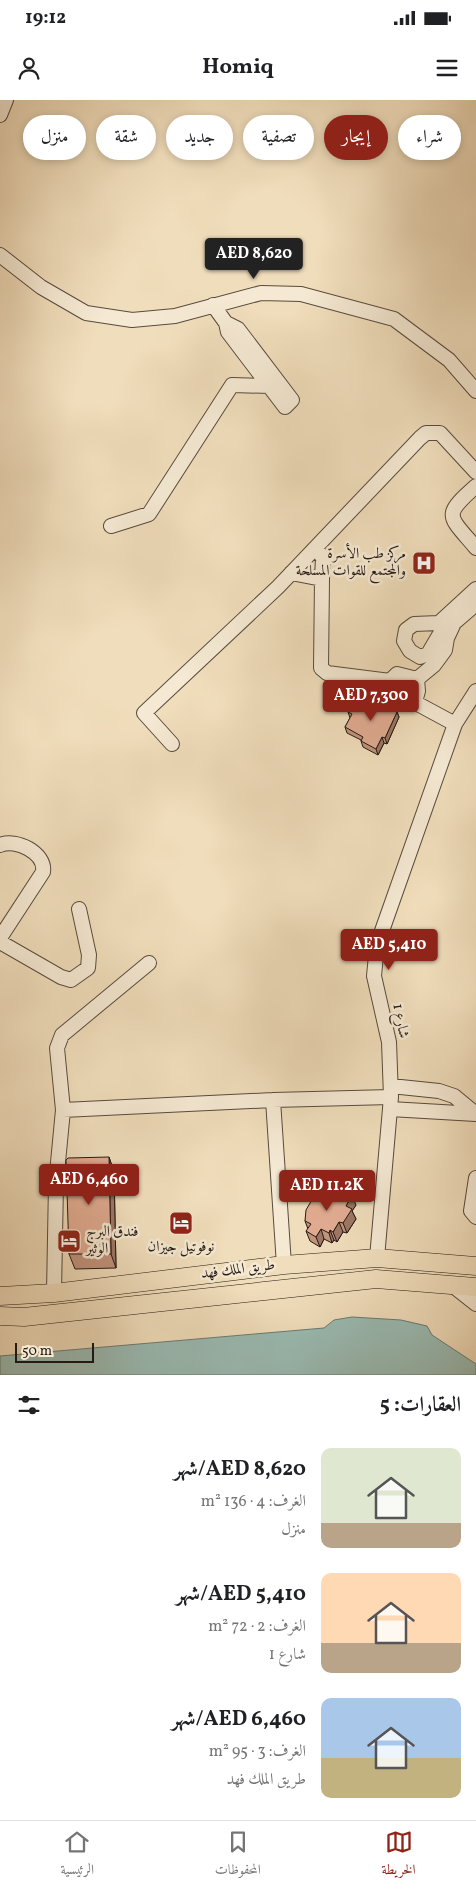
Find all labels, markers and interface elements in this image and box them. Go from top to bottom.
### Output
text: 19:12 [25,5,66,31]
text: Homiq [202,52,274,83]
icon: person [15,54,43,82]
icon: menu [433,54,461,82]
chip: منزل [23,115,86,160]
chip: شقة [96,115,156,160]
chip: جديد [166,115,233,160]
chip: تصفية [243,115,314,160]
chip: إيجار [324,115,388,160]
chip: شراء [398,115,461,160]
pin: AED 8,620 [197,238,311,280]
text: AED 8,620 [216,243,292,265]
place label: مركز طب الأسرة والمجتمع للقوات المسلحة [296,542,406,584]
hospital icon: مركز طب الأسرة والمجتمع للقوات المسلحة [411,550,437,576]
pin: AED 7,300 [314,680,428,722]
text: AED 7,300 [334,685,408,707]
pin: AED 5,410 [332,928,446,971]
text: AED 5,410 [352,934,426,956]
street label: شارع 1 [385,1002,414,1040]
pin: AED 6,460 [32,1164,146,1206]
text: AED 6,460 [50,1169,128,1191]
pin: AED 11.2K [270,1170,384,1212]
text: AED 11.2K [290,1175,364,1197]
hotel icon: نوفوتيل جيزان [168,1210,194,1236]
place label: فندق البرج الوثير [84,1222,139,1260]
hotel icon: فندق البرج الوثير [56,1228,82,1254]
place label: نوفوتيل جيزان [148,1237,215,1258]
street label: طريق الملك فهد [200,1255,276,1285]
scale bar [15,1340,94,1363]
text: 50 m [22,1342,52,1361]
icon: filters [15,1391,43,1419]
text: العقارات: 5 [380,1391,461,1420]
text: AED 8,620/شهر [174,1455,306,1484]
icon: home [361,1468,421,1528]
text: الغرف: 4 · 136 m² [201,1491,306,1513]
text: منزل [281,1519,306,1541]
text: AED 5,410/شهر [176,1580,306,1609]
icon: home [361,1593,421,1653]
text: الغرف: 2 · 72 m² [208,1616,306,1638]
text: شارع 1 [269,1644,306,1666]
text: AED 6,460/شهر [171,1705,306,1734]
icon: home [361,1718,421,1778]
text: الغرف: 3 · 95 m² [209,1741,306,1763]
text: طريق الملك فهد [226,1769,306,1791]
tab: الرئيسية [60,1828,94,1883]
tab: المحفوظات [215,1828,261,1883]
tab: الخريطة [382,1828,416,1883]

